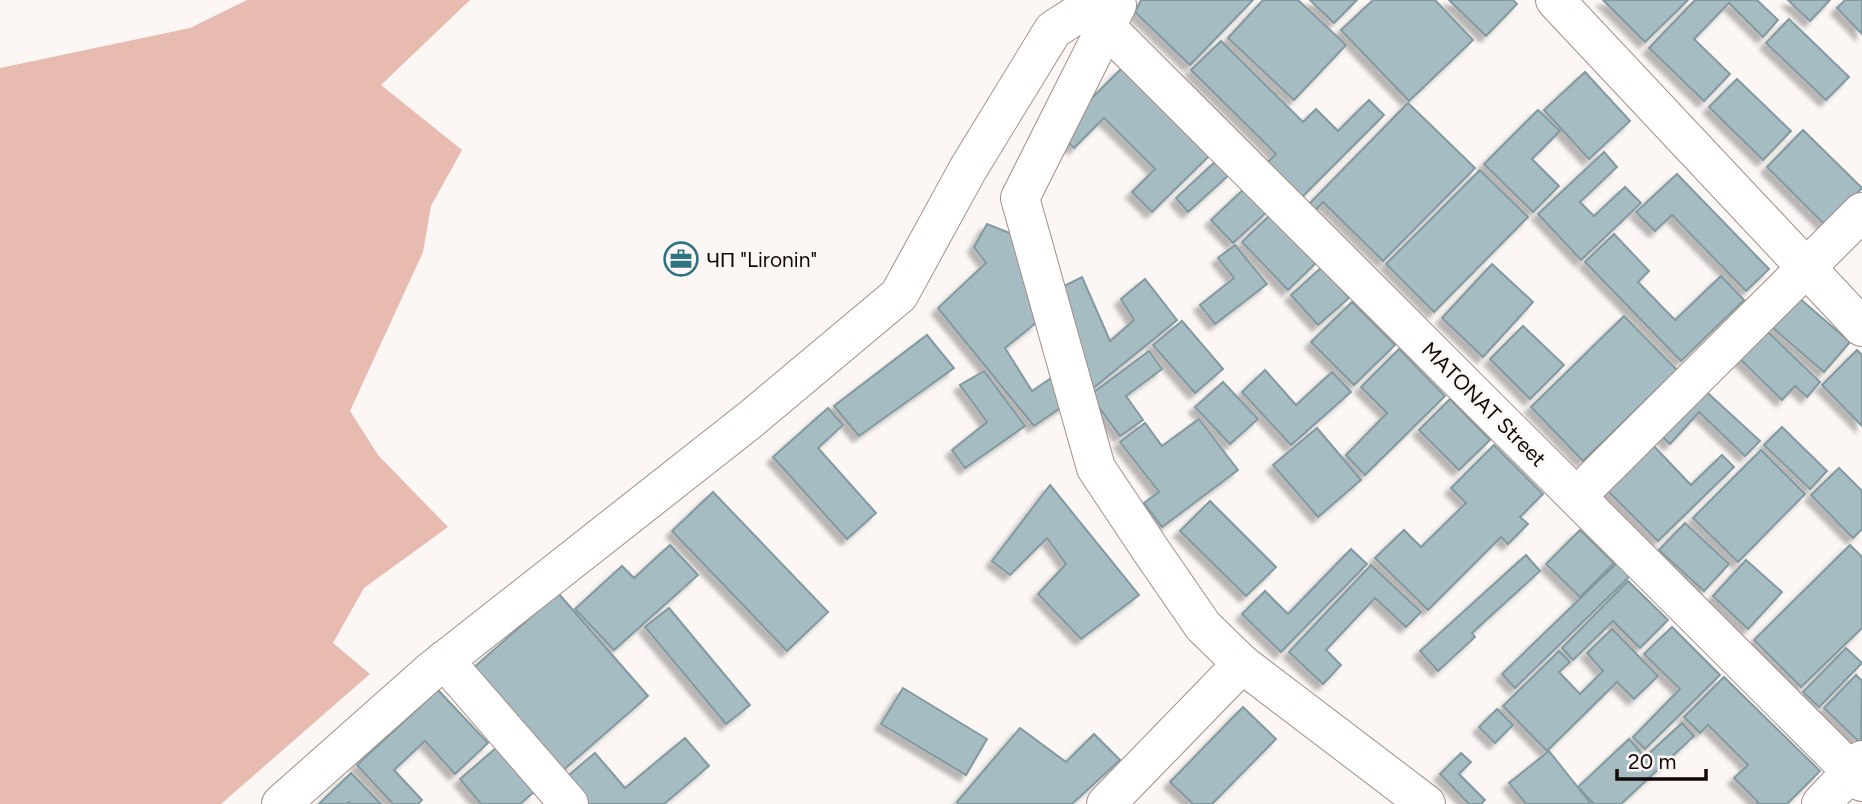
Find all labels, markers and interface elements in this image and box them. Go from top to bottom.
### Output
office icon: ЧП "Lironin" [662,240,700,278]
place label: ЧП "Lironin" [706,247,817,272]
street label: MATONAT Street [1417,337,1551,471]
scale bar [1617,738,1706,782]
text: 20 m [1628,749,1676,774]

